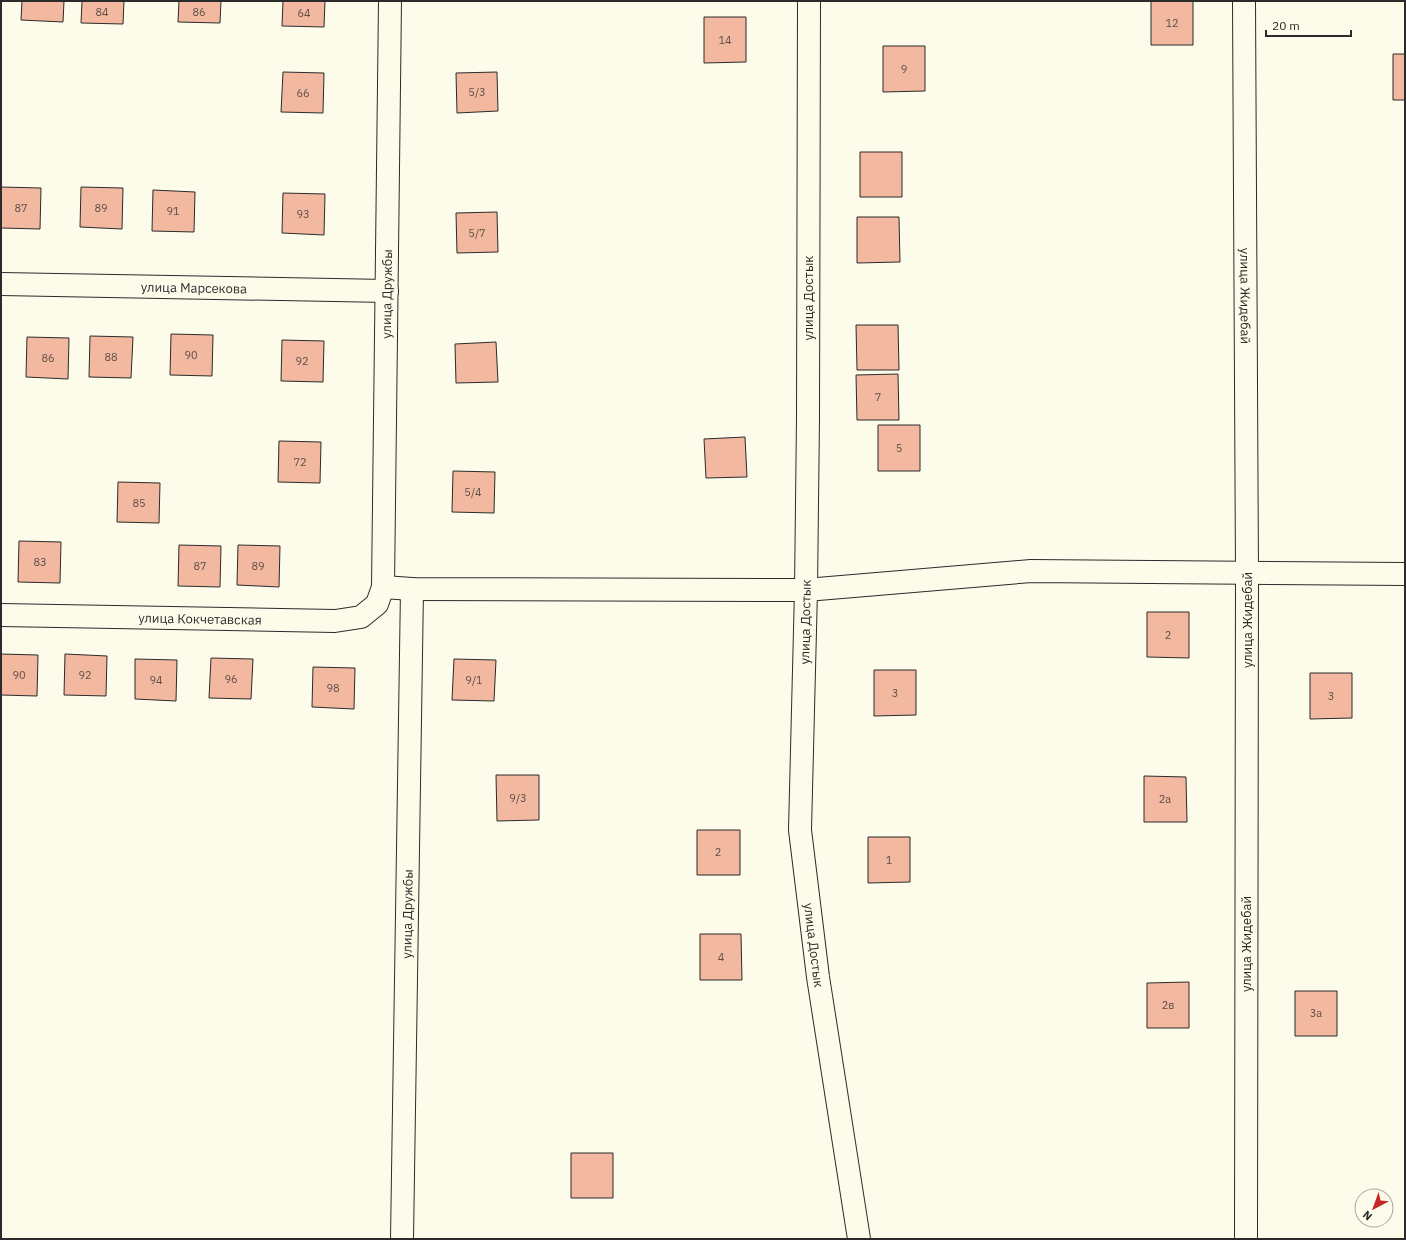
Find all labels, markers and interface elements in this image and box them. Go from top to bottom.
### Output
house number: 84 [95,5,109,19]
house number: 86 [192,5,206,19]
house number: 64 [297,6,311,20]
scale bar [1266,12,1351,38]
house number: 12 [1165,16,1179,30]
text: 20 m [1272,18,1300,33]
house number: 14 [718,33,732,47]
house number: 9 [901,62,907,76]
house number: 5/3 [468,85,486,99]
house number: 66 [296,86,310,100]
house number: 87 [14,201,28,215]
house number: 89 [94,201,108,215]
house number: 91 [166,204,180,218]
house number: 93 [296,207,310,221]
house number: 5/7 [468,226,486,240]
street label: улица Жидебай [1236,248,1254,344]
street label: улица Дружбы [378,249,396,339]
street label: улица Достык [800,255,817,341]
street label: улица Марсекова [141,279,247,297]
house number: 90 [184,348,198,362]
house number: 88 [104,350,118,364]
house number: 86 [41,351,55,365]
house number: 92 [295,354,309,368]
house number: 7 [875,390,881,404]
house number: 5 [896,441,902,455]
house number: 72 [293,455,307,469]
house number: 5/4 [464,485,482,499]
house number: 85 [132,496,146,510]
house number: 83 [33,555,47,569]
house number: 87 [193,559,207,573]
house number: 89 [251,559,265,573]
street label: улица Жидебай [1239,572,1256,668]
street label: улица Достык [796,579,815,665]
street label: улица Кокчетавская [138,609,262,629]
house number: 2 [1165,628,1171,642]
house number: 90 [12,668,26,682]
house number: 92 [78,668,92,682]
house number: 96 [224,672,238,686]
house number: 94 [149,673,163,687]
house number: 9/1 [465,673,483,687]
house number: 98 [326,681,340,695]
house number: 3 [892,686,898,700]
house number: 3 [1328,689,1334,703]
house number: 9/3 [509,791,527,805]
house number: 2а [1159,792,1171,806]
house number: 2 [715,845,721,859]
house number: 1 [886,853,893,867]
street label: улица Дружбы [398,869,417,959]
street label: улица Жидебай [1238,896,1255,992]
street label: улица Достык [800,902,828,989]
house number: 4 [718,950,725,964]
house number: 2в [1162,998,1174,1012]
house number: 3а [1310,1006,1322,1020]
north arrow [1354,1188,1394,1228]
text: N [1360,1208,1375,1223]

